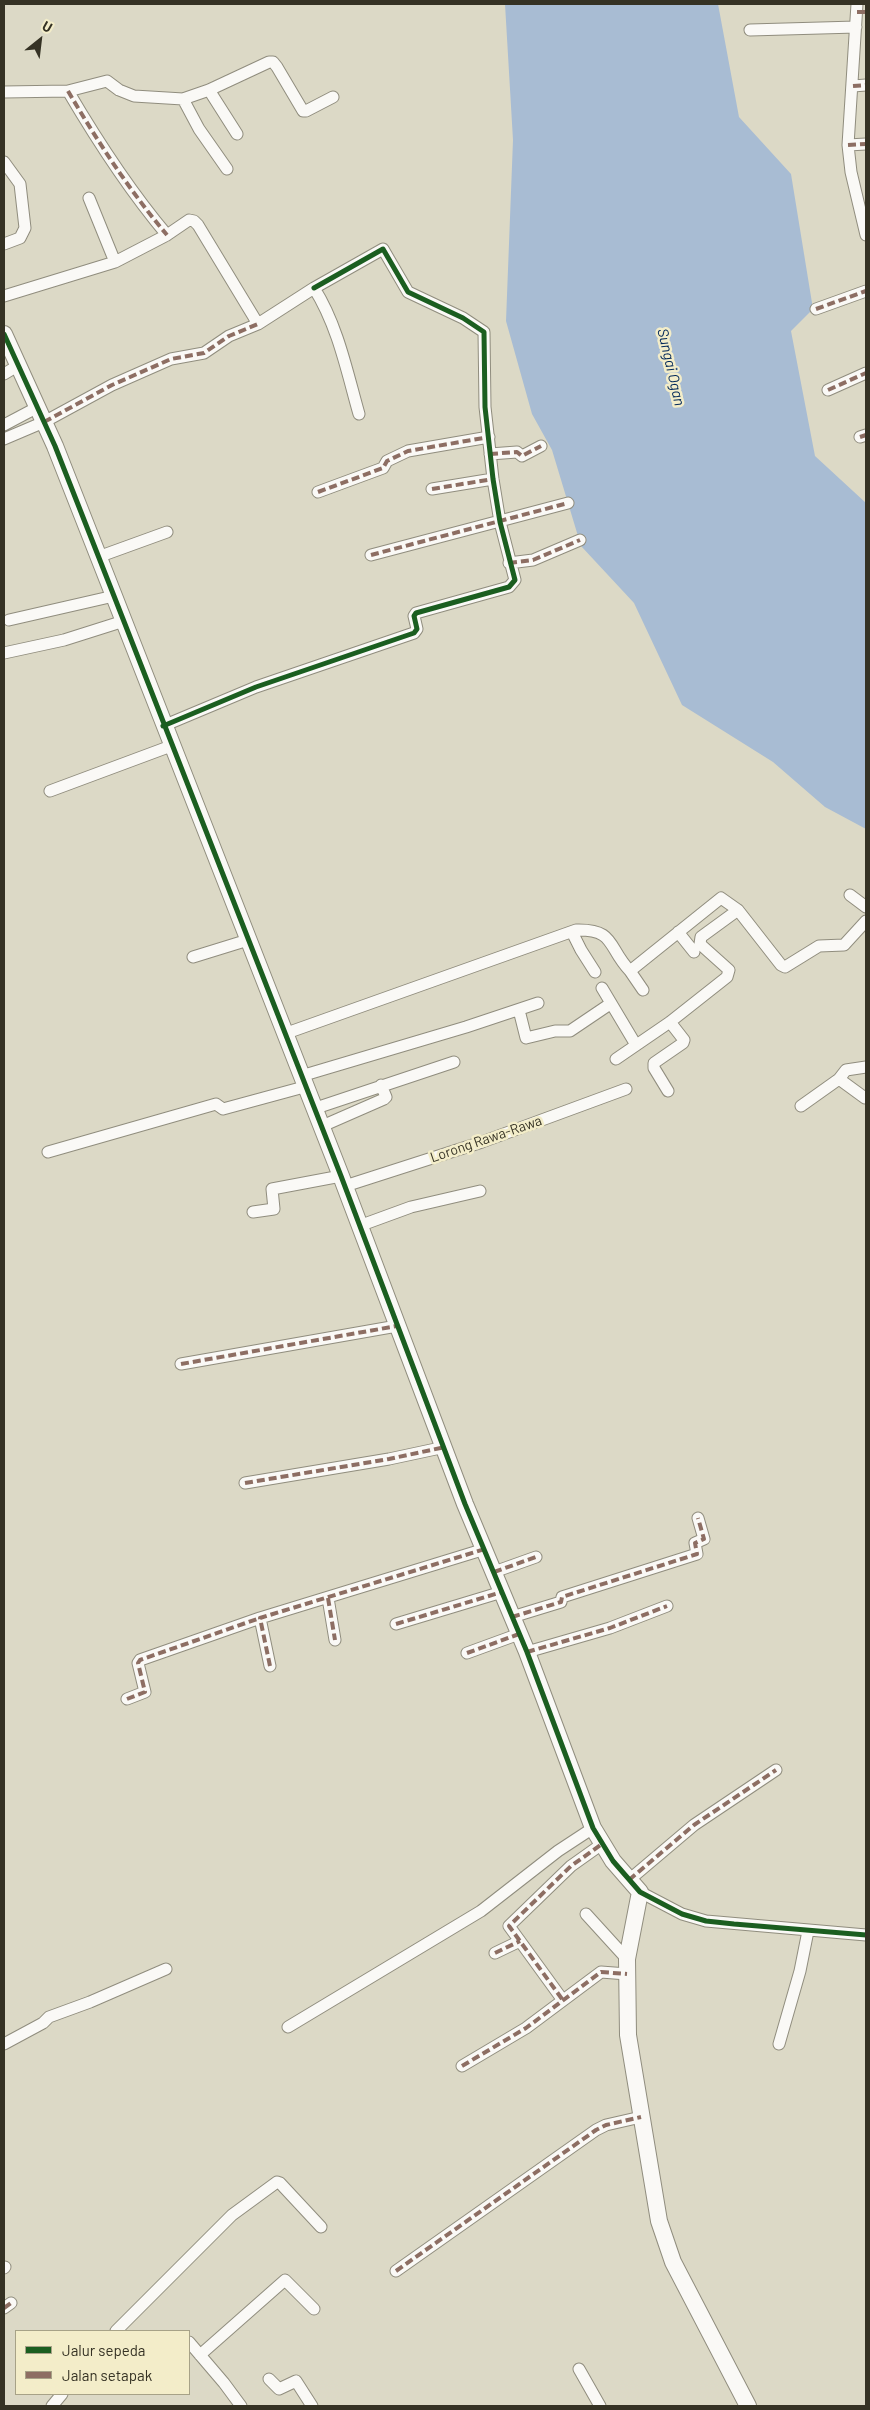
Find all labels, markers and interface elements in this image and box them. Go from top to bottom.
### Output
north arrow [15,15,65,65]
text: U [40,17,55,36]
water label: Sungai Ogan [653,327,689,407]
street label: Lorong Rawa-Rawa [428,1112,544,1166]
legend [15,2330,190,2395]
text: Jalur sepeda [62,2341,146,2359]
text: Jalan setapak [62,2366,152,2384]

